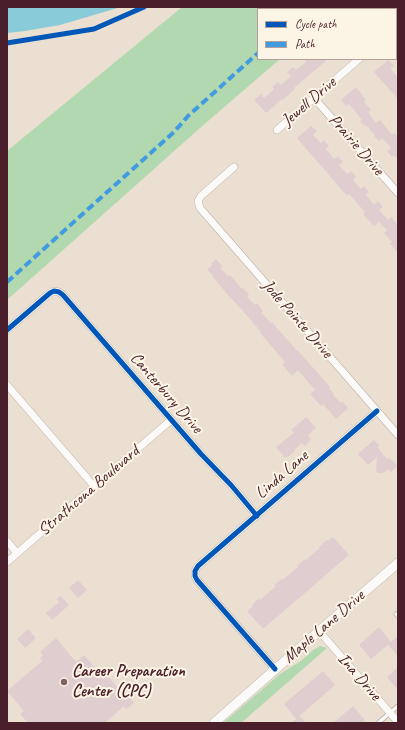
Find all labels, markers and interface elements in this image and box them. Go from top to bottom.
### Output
legend [257,8,397,60]
text: Cycle path [295,16,337,32]
text: Path [295,36,315,52]
street label: Jewell Drive [278,73,340,131]
street label: Prairie Drive [324,110,388,180]
street label: Jode Pointe Drive [257,276,337,362]
street label: Canterbury Drive [125,348,207,438]
street label: Strathcona Boulevard [34,442,144,540]
street label: Linda Lane [251,446,313,504]
street label: Maple Lane Drive [279,586,369,668]
street label: Ina Drive [333,649,385,705]
place label: Career Preparation Center (CPC) [72,662,185,702]
marker: Career Preparation Center (CPC) [59,677,69,687]

